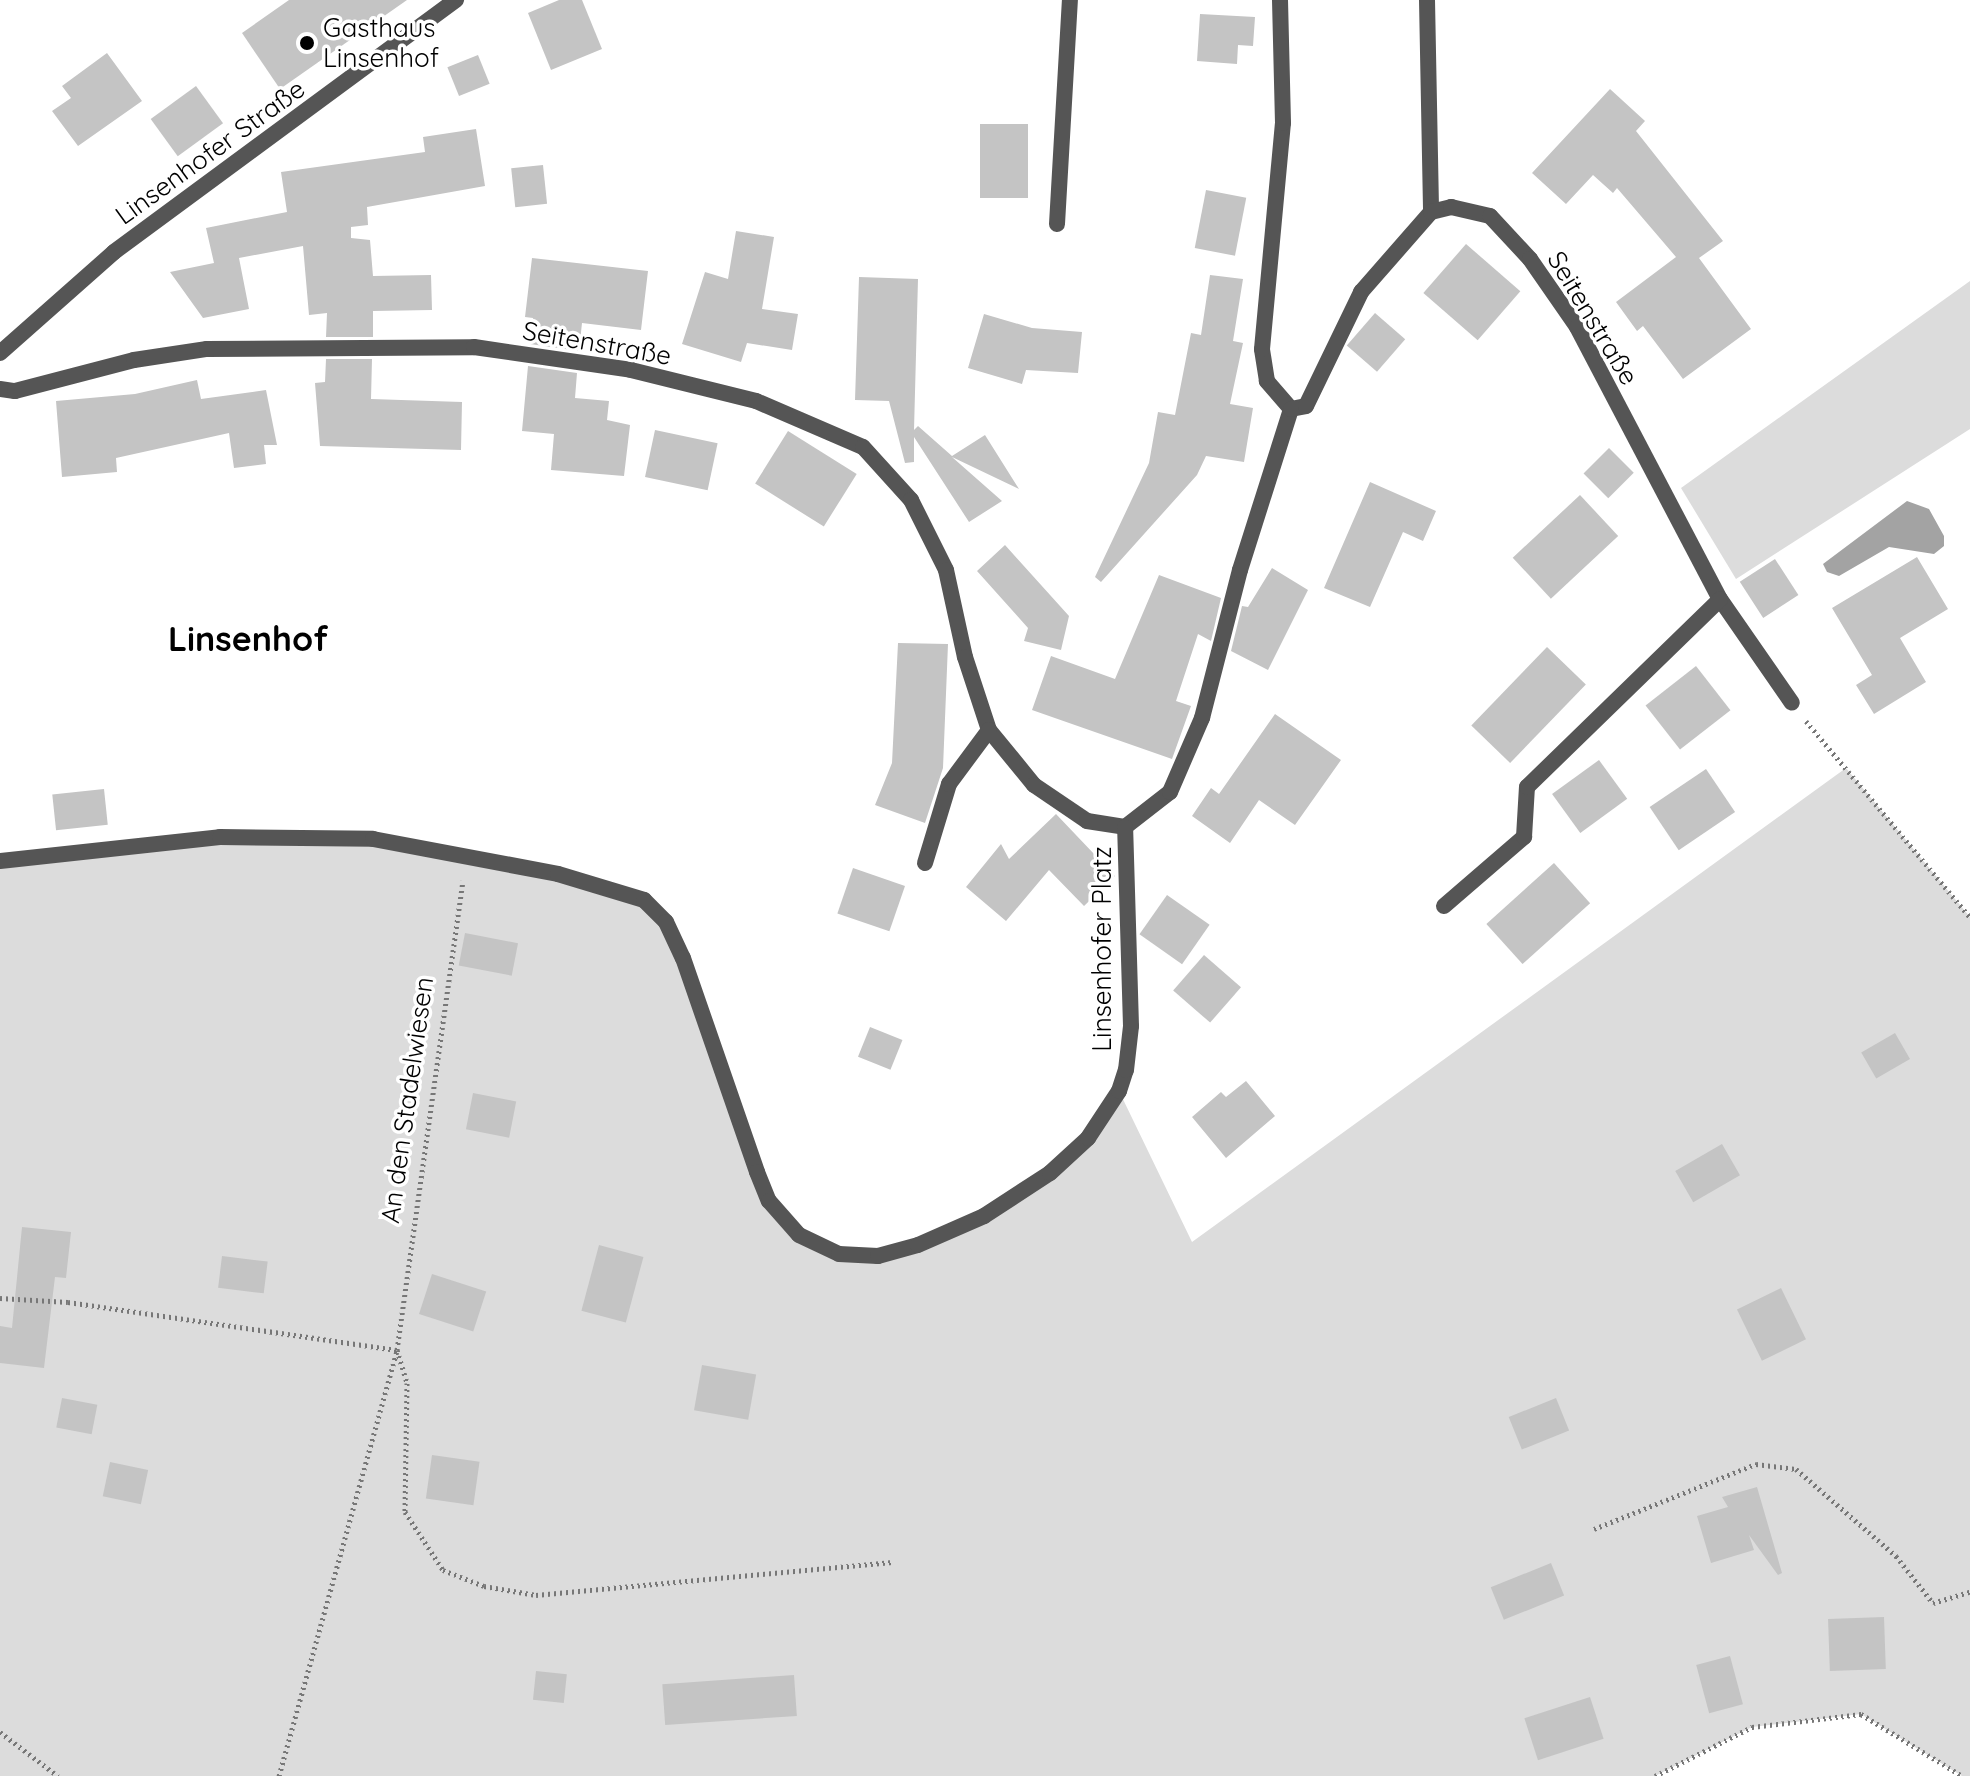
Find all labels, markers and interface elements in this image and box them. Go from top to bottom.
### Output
place label: Gasthaus Linsenhof [323,12,439,74]
marker: Gasthaus Linsenhof [298,34,316,52]
street label: Linsenhofer Straße [109,73,311,231]
street label: Seitenstraße [1541,246,1645,390]
street label: Seitenstraße [520,315,674,371]
district label: Linsenhof [168,619,328,659]
street label: Linsenhofer Platz [1086,846,1118,1052]
street label: An den Stadelwiesen [374,975,440,1225]

